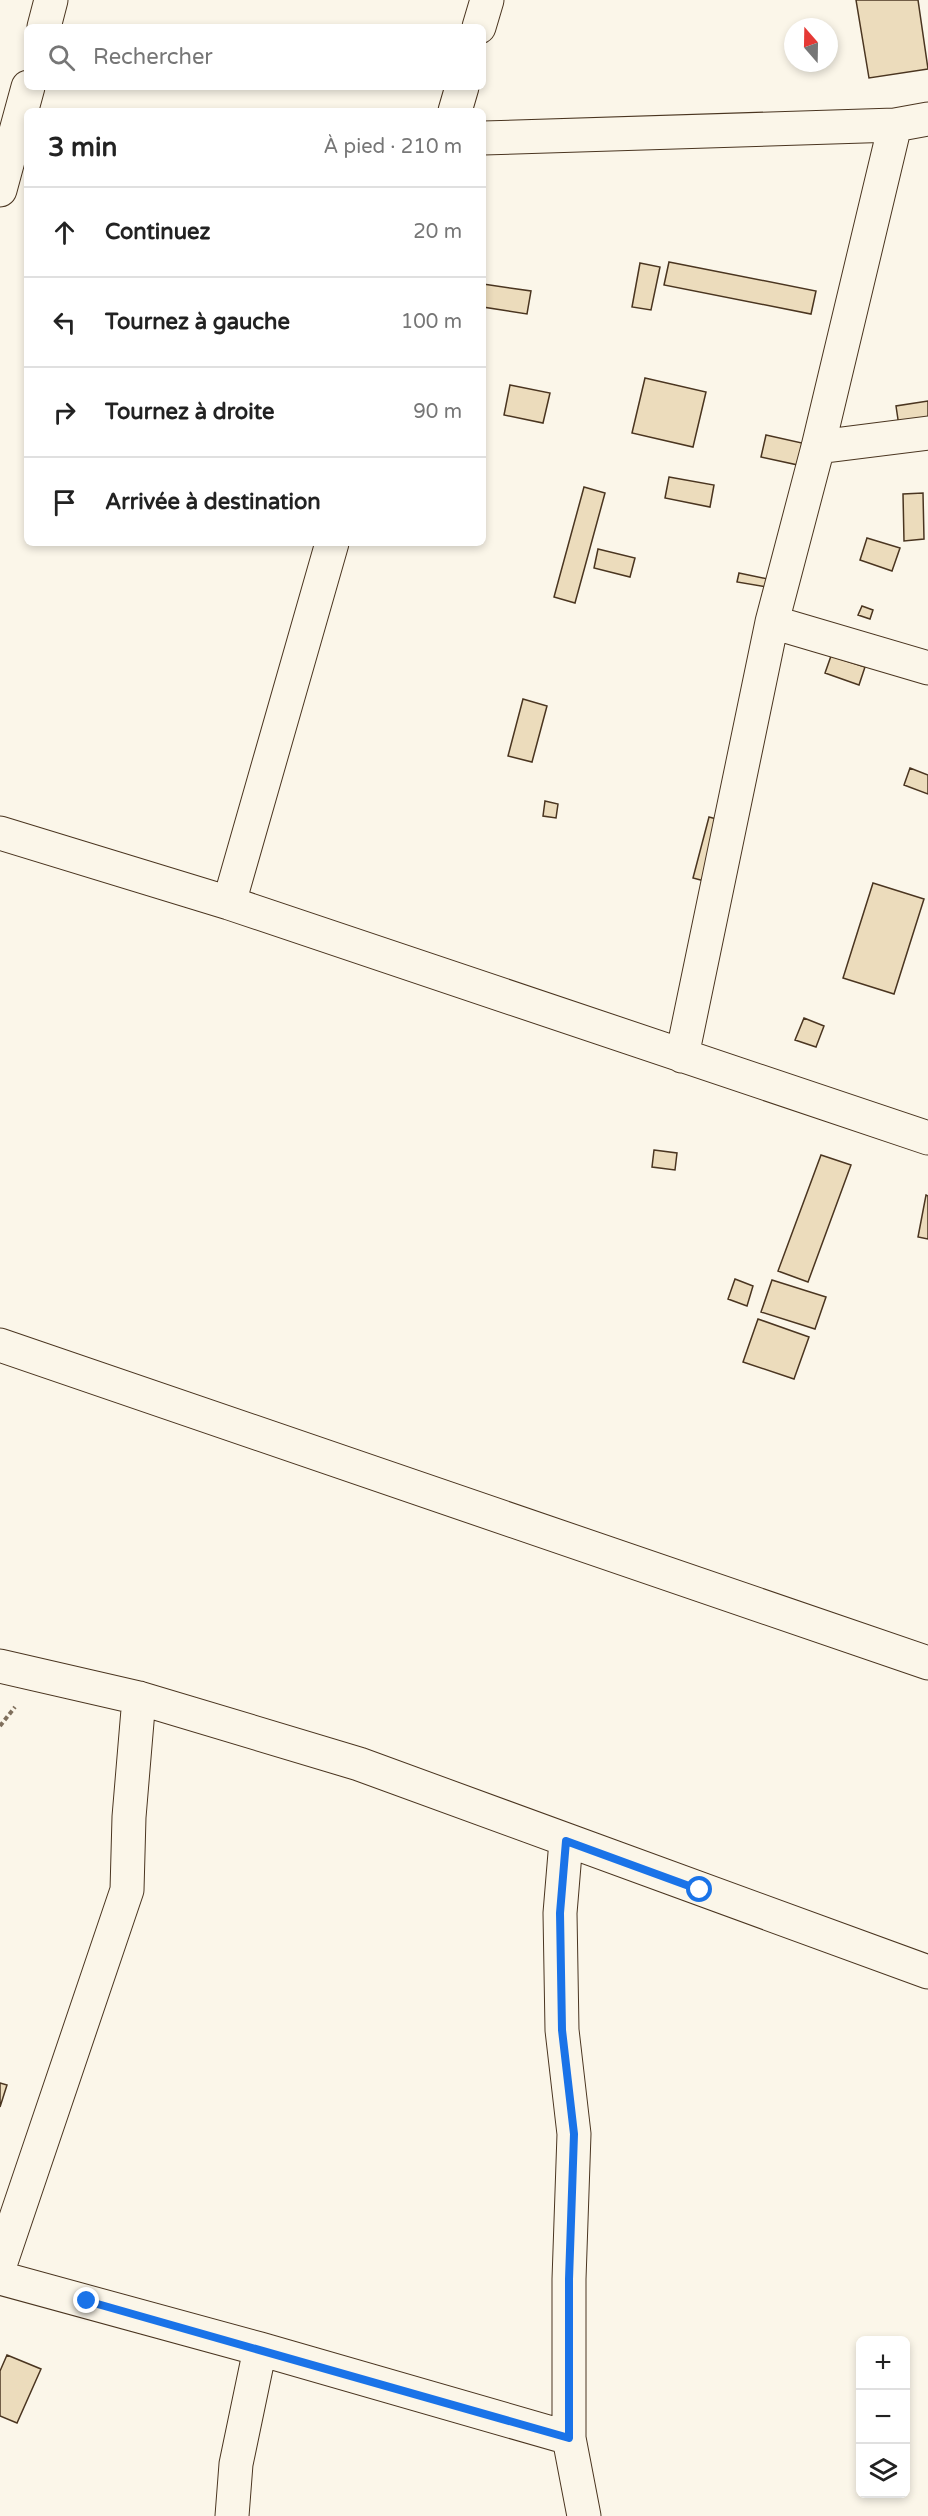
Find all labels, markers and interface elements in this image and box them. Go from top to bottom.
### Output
north arrow [784,18,838,72]
search box [24,24,486,90]
icon: search [45,41,78,74]
text: Rechercher [93,44,213,70]
text: 3 min [48,132,117,163]
text: À pied · 210 m [324,135,462,159]
icon: ahead [48,216,81,249]
text: Continuez [105,219,210,245]
text: 20 m [413,220,462,244]
icon: left [48,306,81,339]
text: Tournez à gauche [105,309,290,335]
text: 100 m [401,310,462,334]
icon: right [48,396,81,429]
text: Tournez à droite [105,399,274,425]
text: 90 m [413,400,462,424]
icon: arrive [48,486,81,519]
text: Arrivée à destination [105,489,321,515]
route start [686,1876,712,1902]
route end [73,2287,99,2313]
map controls [856,2336,910,2498]
button: + [856,2336,910,2390]
button: − [856,2390,910,2444]
button: layers [856,2444,910,2498]

